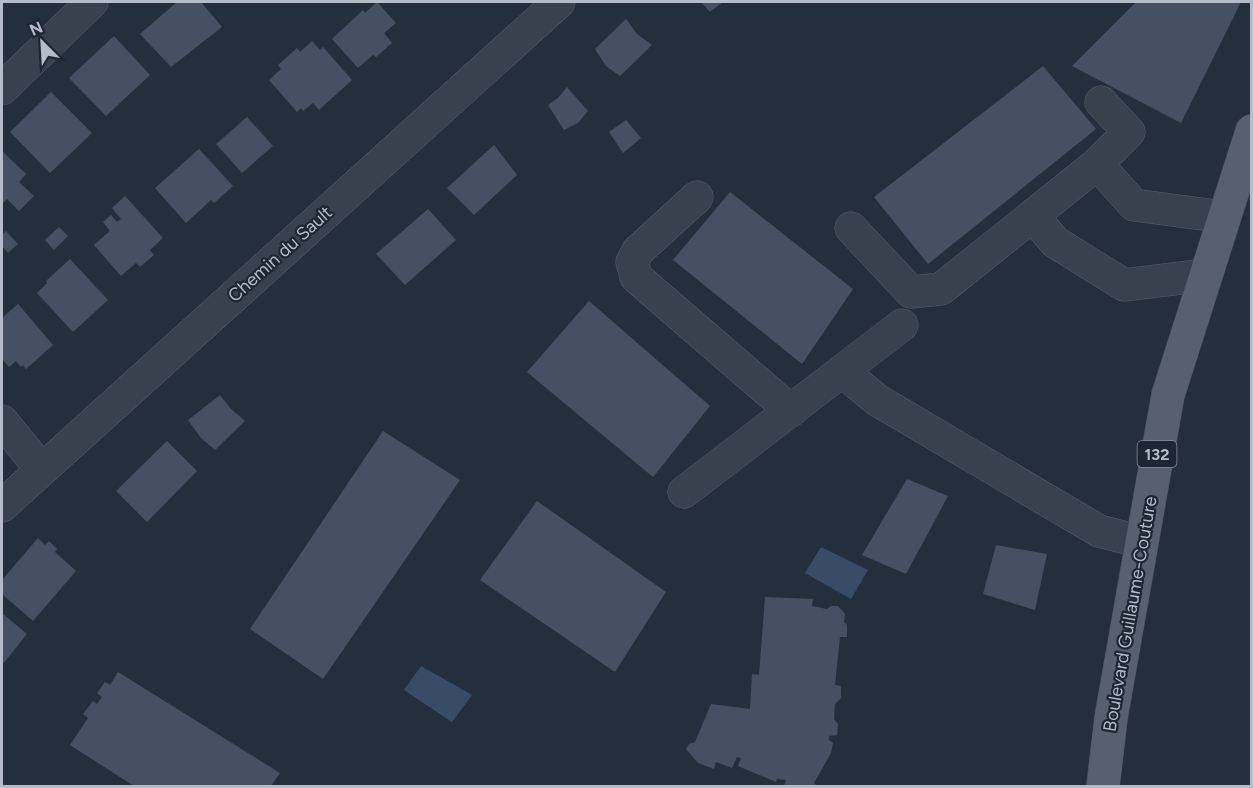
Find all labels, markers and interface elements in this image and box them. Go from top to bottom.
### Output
north arrow [12,12,72,72]
text: N [27,18,46,40]
street label: Chemin du Sault [223,201,337,307]
road number: 132 [1138,441,1176,467]
street label: Boulevard Guillaume-Couture [1098,495,1162,733]

